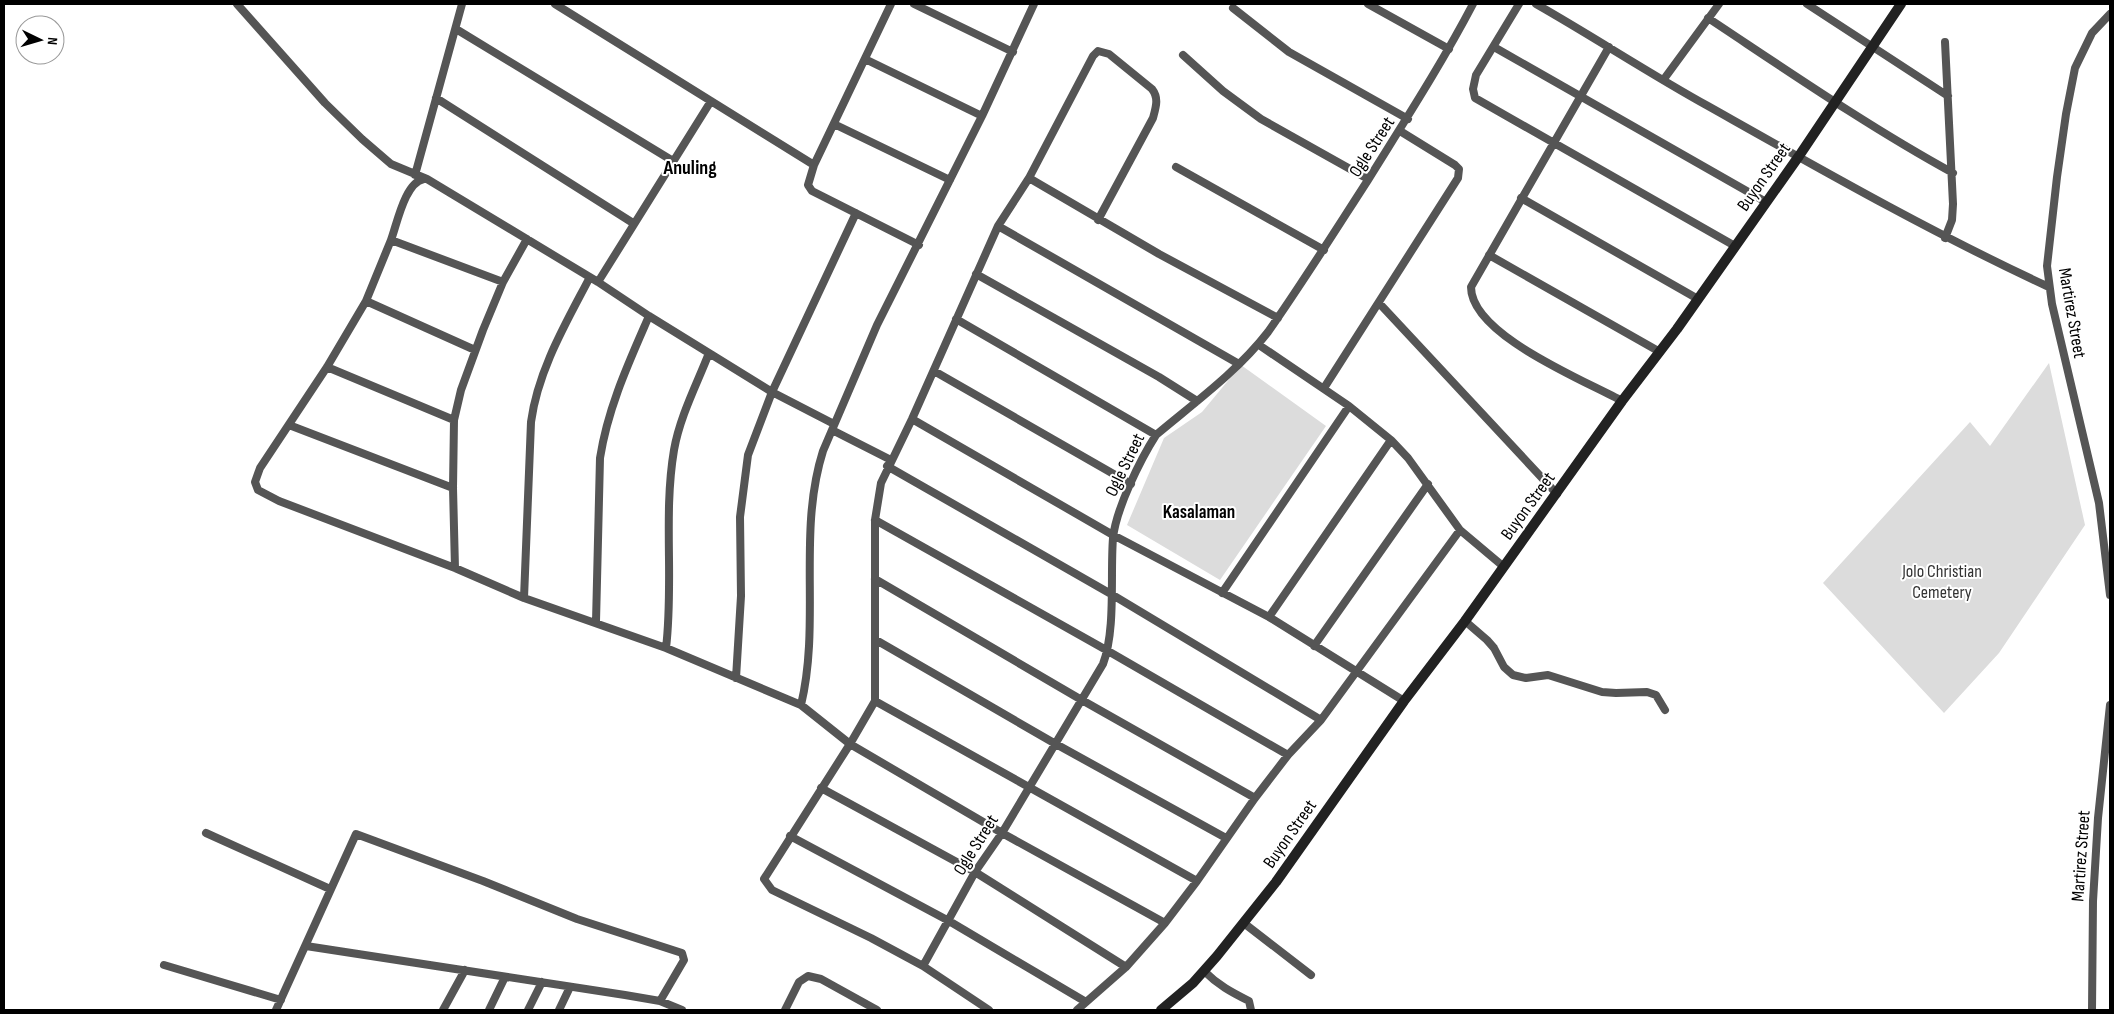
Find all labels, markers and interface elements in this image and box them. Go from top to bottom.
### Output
north arrow [15,15,65,65]
text: N [44,37,61,46]
street label: Ogle Street [1345,113,1399,181]
street label: Buyon Street [1733,138,1795,215]
district label: Anuling [662,156,717,180]
street label: Martirez Street [2054,266,2090,360]
street label: Ogle Street [1101,430,1149,500]
street label: Buyon Street [1496,468,1560,544]
district label: Kasalaman [1163,501,1235,524]
park label: Jolo Christian Cemetery [1901,561,1982,603]
street label: Buyon Street [1259,795,1321,872]
street label: Martirez Street [2067,809,2095,902]
street label: Ogle Street [949,810,1003,879]

